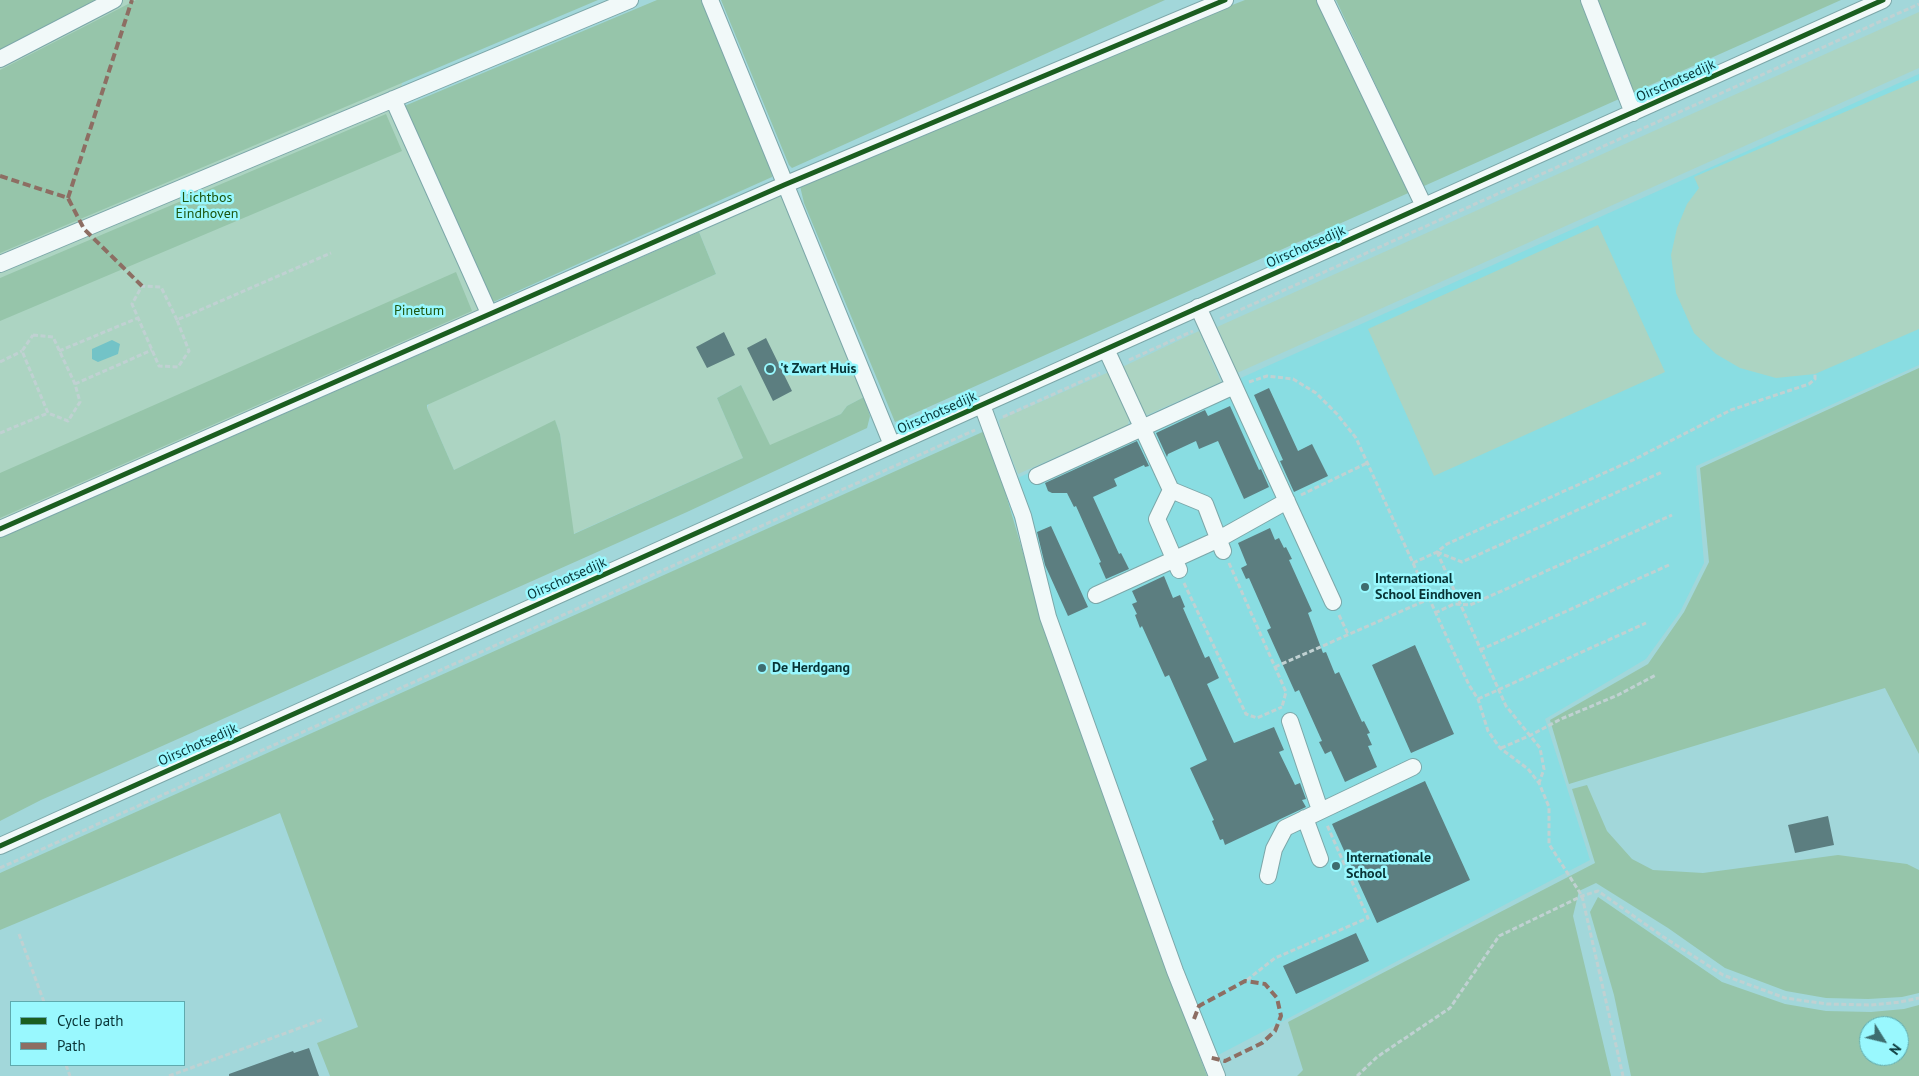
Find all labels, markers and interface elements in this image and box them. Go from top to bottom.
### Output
street label: Oirschotsedijk [1634,56,1718,106]
park label: Lichtbos Eindhoven [176,190,238,222]
street label: Oirschotsedijk [1264,222,1348,272]
park label: Pinetum [394,303,444,319]
place label: 't Zwart Huis [780,361,856,377]
marker: 't Zwart Huis [764,363,776,375]
street label: Oirschotsedijk [895,388,979,438]
street label: Oirschotsedijk [525,554,609,604]
place label: International School Eindhoven [1375,571,1481,604]
marker: International School Eindhoven [1359,581,1371,593]
place label: De Herdgang [772,660,850,676]
marker: De Herdgang [756,662,768,674]
street label: Oirschotsedijk [156,720,240,770]
place label: Internationale School [1346,850,1431,882]
marker: Internationale School [1330,860,1342,872]
legend [10,1001,185,1066]
text: Cycle path [57,1011,123,1030]
north arrow [1859,1016,1909,1066]
text: Path [57,1036,86,1055]
text: N [1885,1040,1905,1058]

